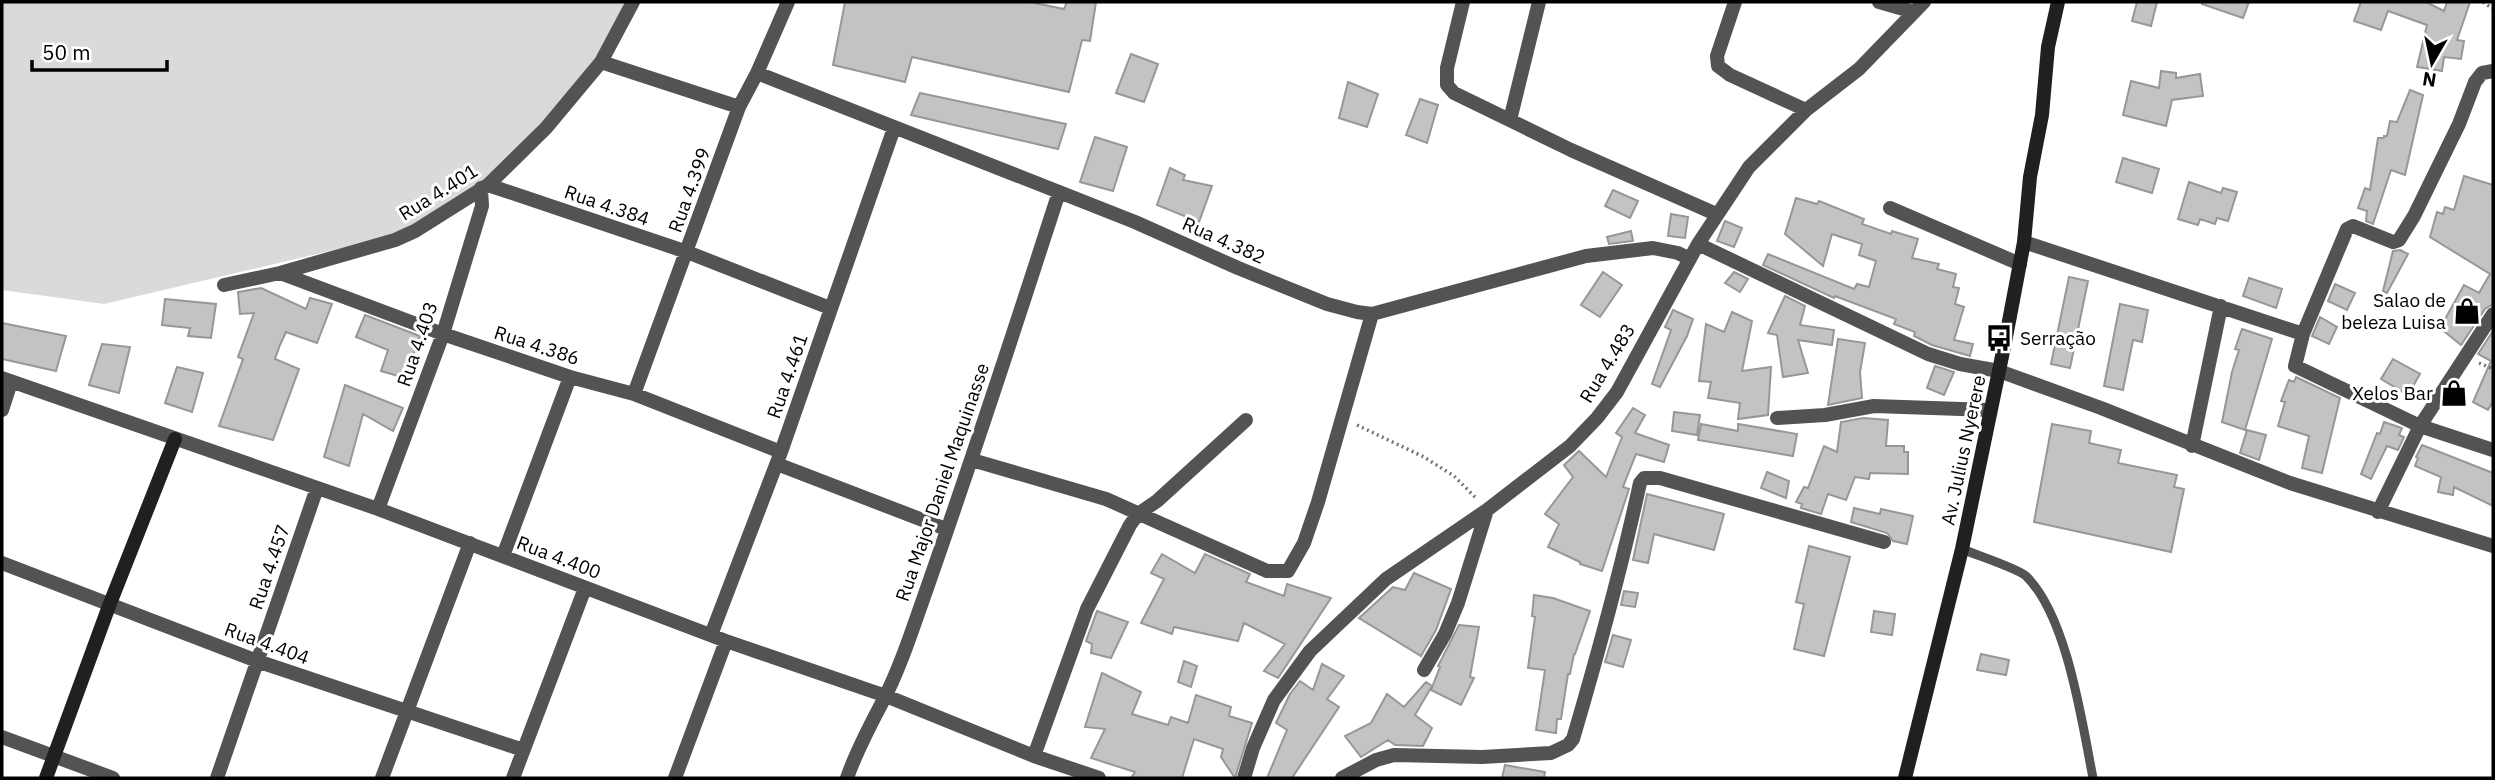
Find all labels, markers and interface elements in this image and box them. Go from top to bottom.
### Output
scale bar [32,28,166,72]
north arrow [2397,28,2467,98]
text: 50 m [42,38,91,66]
text: N [2421,67,2438,93]
street label: Rua 4.399 [663,144,715,236]
street label: Rua 4.401 [394,158,482,226]
street label: Rua 4.384 [561,179,653,231]
street label: Rua 4.382 [1179,211,1269,269]
place label: Salao de beleza Luisa [2341,288,2446,334]
shop icon: Salao de beleza Luisa [2452,296,2482,326]
street label: Rua 4.403 [391,298,443,390]
street label: Rua 4.483 [1574,319,1640,407]
street label: Rua 4.386 [491,320,583,370]
bus stop icon: Serração [1984,323,2014,353]
place label: Serração [2020,326,2096,350]
street label: Rua 4.461 [761,330,813,422]
street label: Rua Major Daniel Maquinasse [890,360,994,604]
street label: Av. Julius Nyerere [1935,373,1991,527]
shop icon: Xelos Bar [2439,378,2469,408]
place label: Xelos Bar [2352,381,2433,405]
street label: Rua 4.457 [243,521,295,613]
street label: Rua 4.400 [513,530,605,584]
street label: Rua 4.404 [221,617,313,669]

